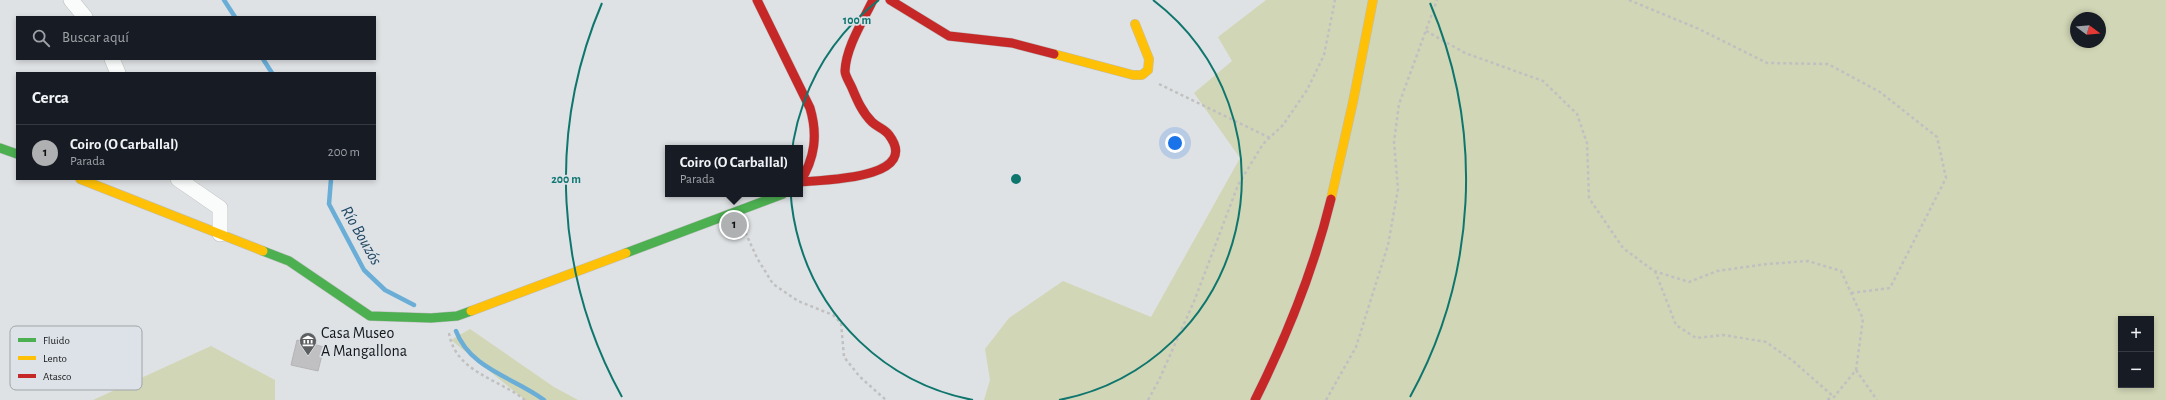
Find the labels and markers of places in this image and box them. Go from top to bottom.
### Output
centre of rings [1009,172,1023,186]
pin: 1 [721,210,747,240]
place label: Casa Museo A Mangallona [321,325,407,359]
museum icon: Casa Museo A Mangallona [298,331,318,356]

